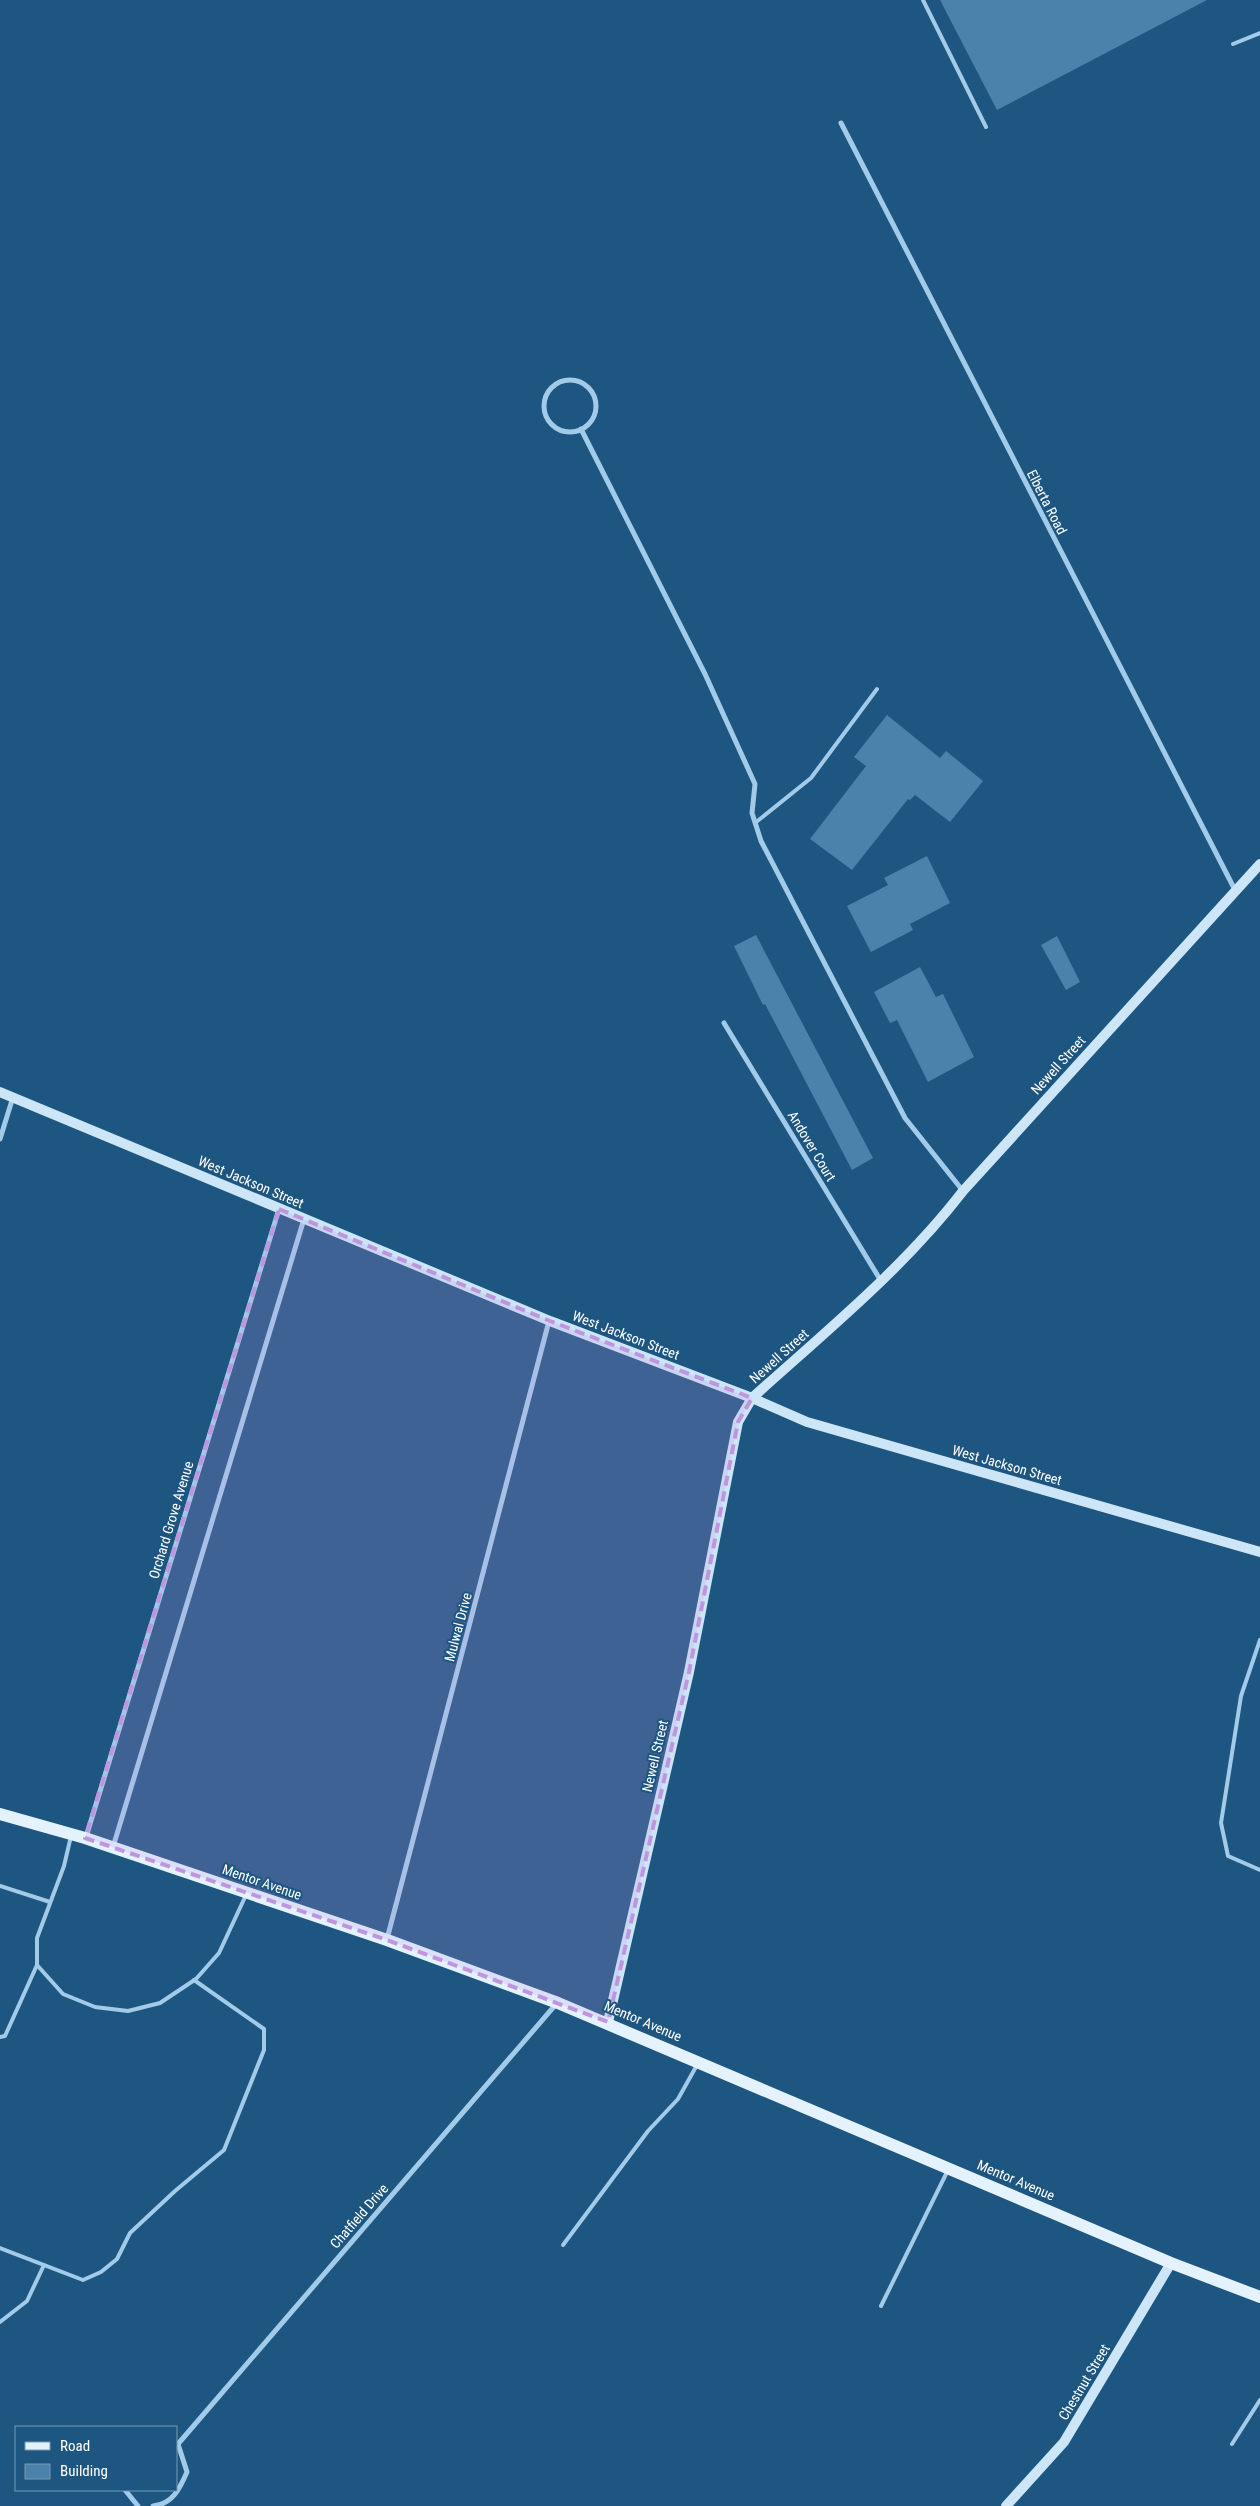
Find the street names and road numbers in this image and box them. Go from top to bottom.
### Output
street label: Elberta Road [1024,467,1070,537]
street label: Newell Street [1028,1032,1088,1098]
street label: Andover Court [785,1108,839,1184]
street label: West Jackson Street [196,1153,306,1211]
street label: West Jackson Street [570,1307,682,1363]
street label: Newell Street [746,1326,812,1386]
street label: West Jackson Street [950,1442,1064,1488]
street label: Orchard Grove Avenue [146,1459,197,1581]
street label: Mulwal Drive [441,1590,475,1663]
street label: Newell Street [639,1718,671,1794]
street label: Mentor Avenue [220,1861,304,1903]
street label: Mentor Avenue [602,1997,685,2045]
street label: Mentor Avenue [975,2156,1058,2204]
street label: Chatfield Drive [327,2180,392,2252]
street label: Chestnut Street [1055,2341,1113,2423]

